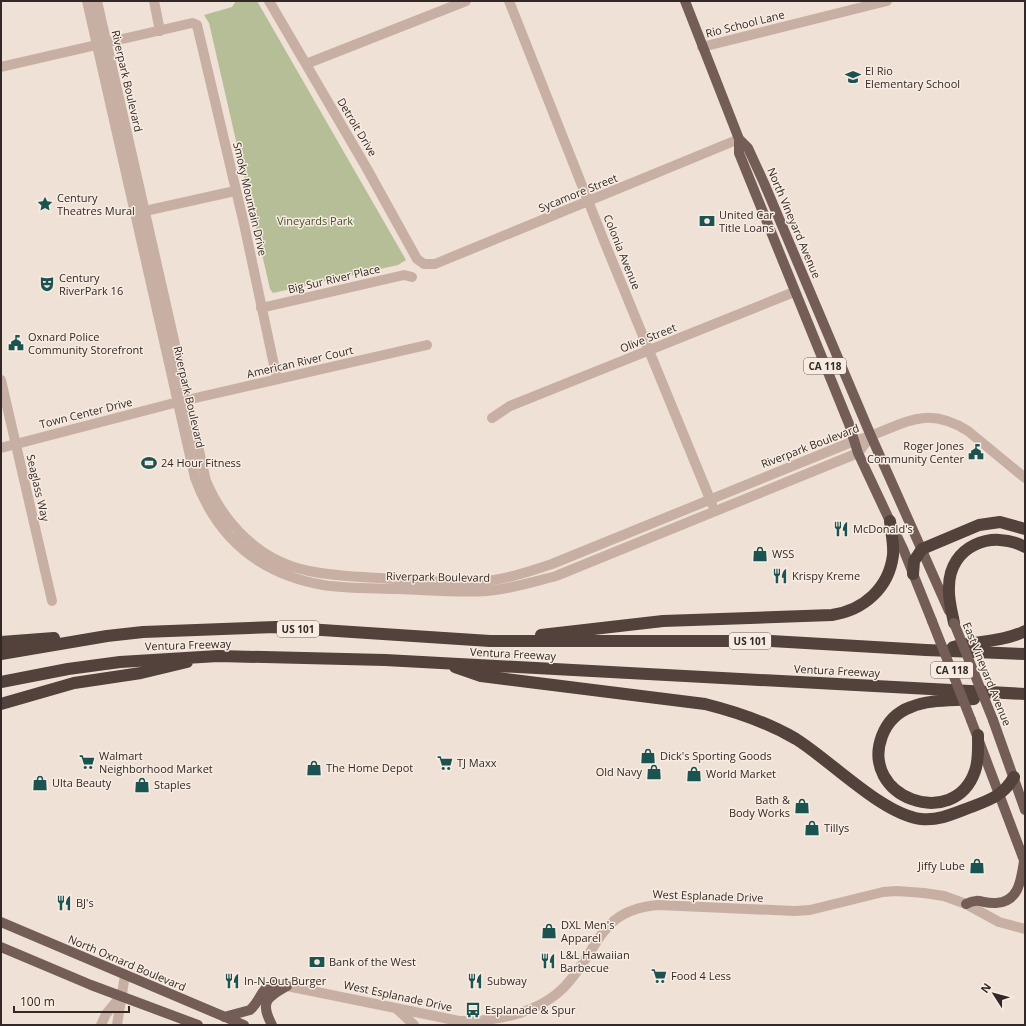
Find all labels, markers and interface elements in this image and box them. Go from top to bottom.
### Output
street label: Rio School Lane [704,6,786,41]
street label: Riverpark Boulevard [108,29,146,133]
place label: El Rio Elementary School [865,63,960,91]
school or university icon: El Rio Elementary School [844,68,862,86]
street label: Detroit Drive [334,95,381,159]
street label: Smoky Mountain Drive [230,141,271,257]
street label: North Vineyard Avenue [764,165,825,281]
street label: Sycamore Street [536,170,620,215]
place label: Century Theatres Mural [57,190,135,218]
place icon: Century Theatres Mural [36,195,54,213]
place label: United Car Title Loans [719,207,774,235]
street label: Colonia Avenue [601,212,644,292]
bank icon: United Car Title Loans [698,212,716,230]
park label: Vineyards Park [277,213,353,228]
street label: Big Sur River Place [286,261,382,296]
place label: Century RiverPark 16 [59,270,123,298]
theatre icon: Century RiverPark 16 [38,275,56,293]
street label: Olive Street [617,319,678,356]
place label: Oxnard Police Community Storefront [28,329,143,357]
public building icon: Oxnard Police Community Storefront [7,334,25,352]
street label: American River Court [245,342,355,381]
street label: Riverpark Boulevard [170,345,208,449]
road number: CA 118 [804,358,846,374]
street label: Town Center Drive [38,394,134,431]
street label: Riverpark Boulevard [759,420,861,471]
place label: Roger Jones Community Center [867,438,964,466]
public building icon: Roger Jones Community Center [967,443,985,461]
street label: Seaglass Way [23,453,54,523]
sports icon: 24 Hour Fitness [140,454,158,472]
place label: 24 Hour Fitness [161,455,241,470]
restaurant icon: McDonald's [832,520,850,538]
place label: McDonald's [853,521,913,536]
shop icon: WSS [751,545,769,563]
place label: WSS [772,546,794,561]
restaurant icon: Krispy Kreme [771,567,789,585]
street label: Riverpark Boulevard [386,568,490,585]
place label: Krispy Kreme [792,568,860,583]
street label: East Vineyard Avenue [960,620,1015,728]
road number: US 101 [277,621,319,637]
road number: US 101 [729,633,771,649]
street label: Ventura Freeway [145,635,232,654]
street label: Ventura Freeway [470,644,557,663]
street label: Ventura Freeway [794,661,881,680]
road number: CA 118 [931,662,973,678]
shop icon: Dick's Sporting Goods [639,747,657,765]
place label: Walmart Neighborhood Market [99,748,213,776]
place label: Dick's Sporting Goods [660,748,772,763]
supermarket icon: Walmart Neighborhood Market [78,753,96,771]
supermarket icon: TJ Maxx [436,754,454,772]
place label: TJ Maxx [457,755,497,770]
shop icon: The Home Depot [305,759,323,777]
place label: The Home Depot [326,760,413,775]
shop icon: Old Navy [645,763,663,781]
place label: Old Navy [596,764,642,779]
shop icon: World Market [685,765,703,783]
place label: World Market [706,766,776,781]
shop icon: Ulta Beauty [31,774,49,792]
place label: Ulta Beauty [52,775,112,790]
shop icon: Staples [133,776,151,794]
place label: Staples [154,777,191,792]
place label: Bath & Body Works [729,792,790,820]
shop icon: Bath & Body Works [793,797,811,815]
shop icon: Tillys [803,819,821,837]
place label: Tillys [824,820,849,835]
shop icon: Jiffy Lube [968,857,986,875]
place label: Jiffy Lube [917,858,965,873]
street label: West Esplanade Drive [652,886,764,905]
restaurant icon: BJ's [55,894,73,912]
place label: BJ's [76,895,94,910]
place label: DXL Men's Apparel [561,917,614,945]
shop icon: DXL Men's Apparel [540,922,558,940]
street label: North Oxnard Boulevard [66,931,188,994]
place label: L&L Hawaiian Barbecue [560,947,630,975]
restaurant icon: L&L Hawaiian Barbecue [539,952,557,970]
bank icon: Bank of the West [308,953,326,971]
place label: Bank of the West [329,954,416,969]
supermarket icon: Food 4 Less [650,967,668,985]
place label: Food 4 Less [671,968,731,983]
restaurant icon: In-N-Out Burger [223,972,241,990]
restaurant icon: Subway [466,972,484,990]
place label: In-N-Out Burger [244,973,327,988]
place label: Subway [487,973,527,988]
north arrow [974,974,1014,1014]
street label: West Esplanade Drive [342,977,454,1014]
text: N [977,980,994,996]
scale bar [14,988,129,1014]
text: 100 m [20,993,55,1010]
bus stop icon: Esplanade & Spur [464,1001,482,1019]
place label: Esplanade & Spur [485,1002,576,1017]

